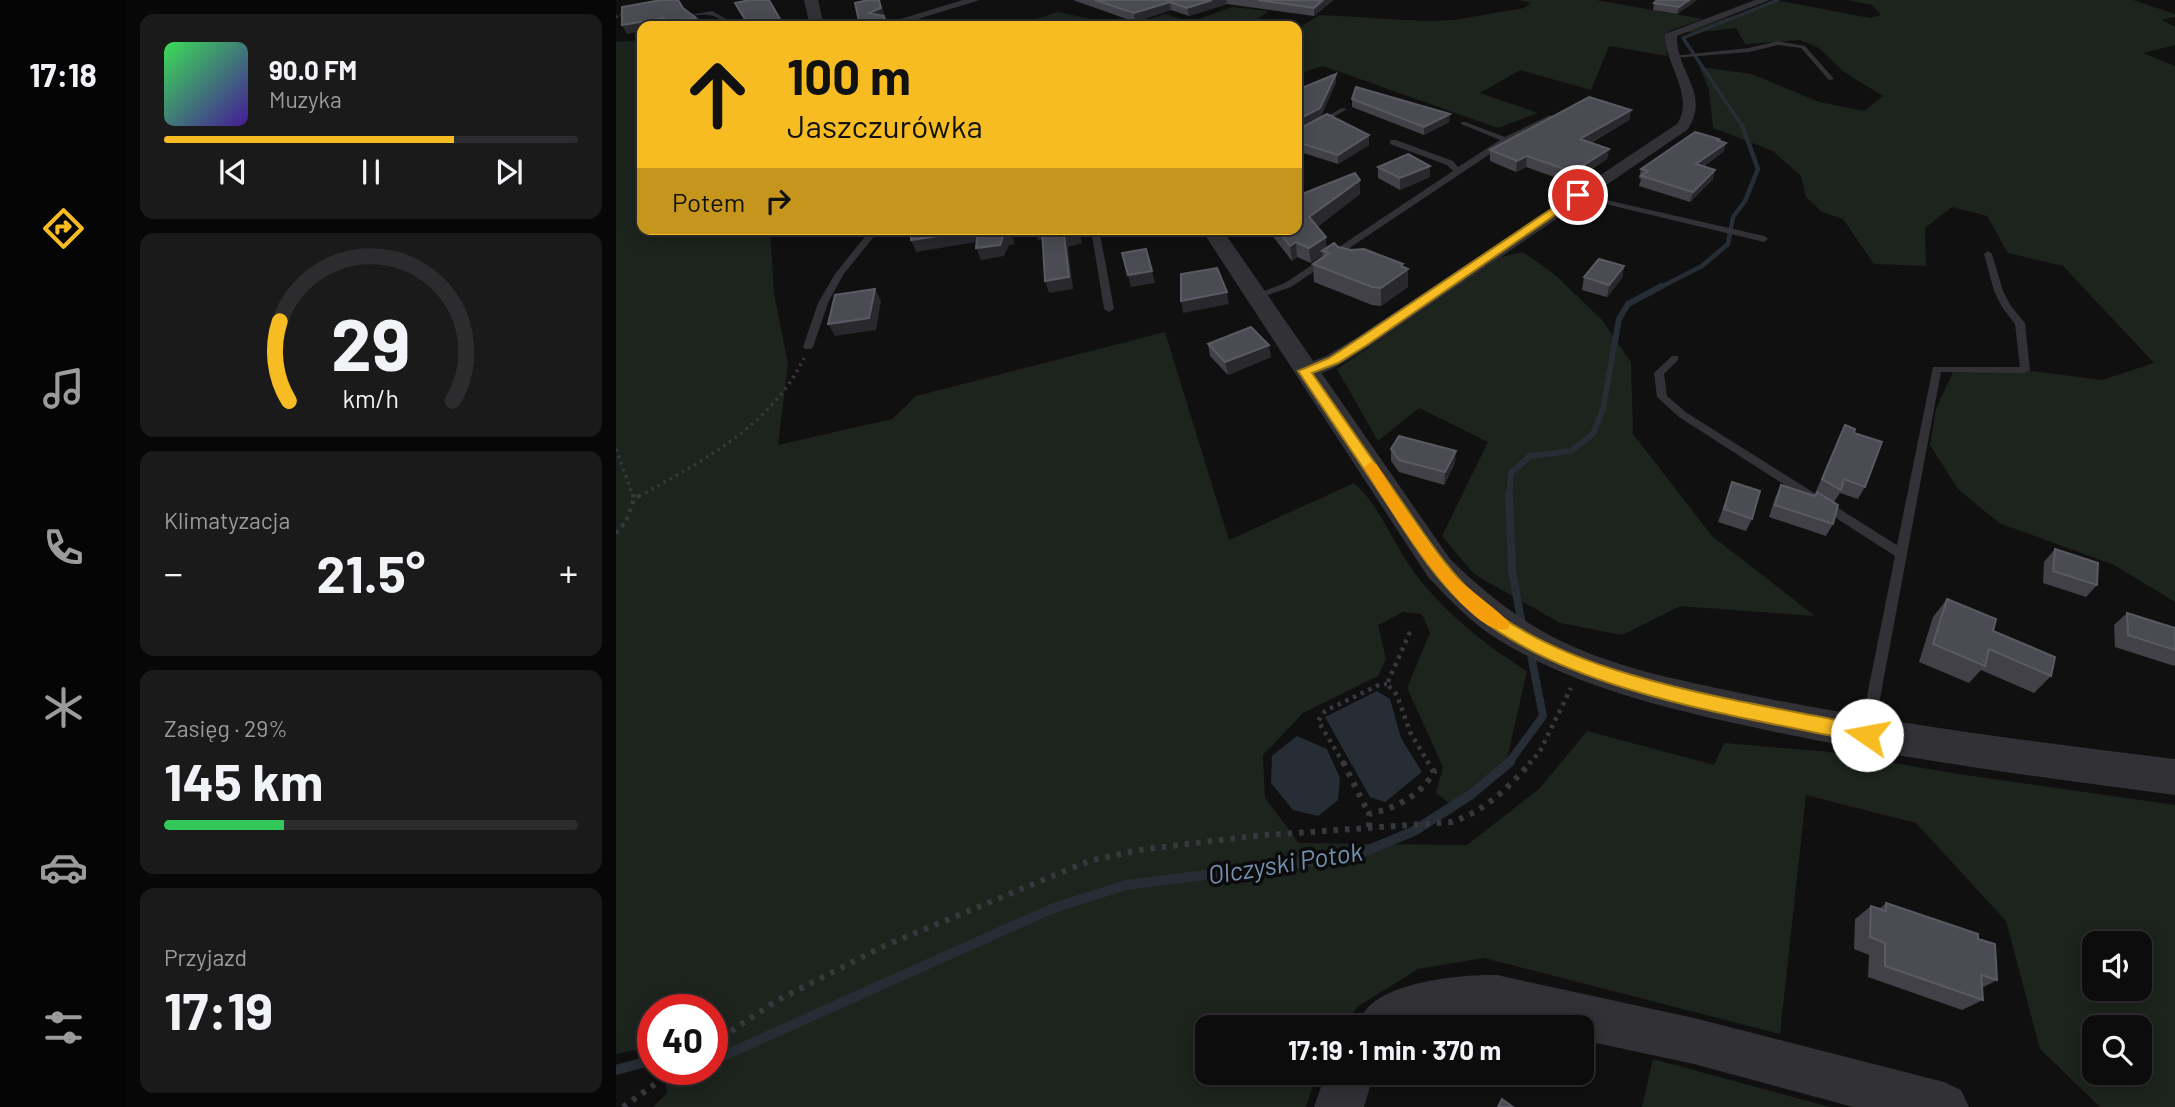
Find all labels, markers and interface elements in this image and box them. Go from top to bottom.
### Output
text: 100 m [787,46,911,105]
icon: ahead [672,49,763,140]
text: 90.0 FM [269,54,357,85]
text: 17:18 [29,55,97,93]
text: Muzyka [269,85,342,113]
text: Jaszczurówka [787,106,983,144]
icon: previous [214,153,252,191]
icon: pause [352,153,390,191]
icon: next [490,153,528,191]
pin [1548,165,1608,225]
icon: arrive [1559,176,1597,214]
icon: right [759,182,797,220]
text: Potem [672,186,745,217]
icon: directions [39,204,88,253]
text: 29 [331,298,411,386]
icon: music [39,364,88,413]
text: km/h [343,383,399,413]
text: Klimatyzacja [164,506,290,534]
icon: phone [39,523,88,572]
text: 21.5° [317,541,425,603]
text: − [164,549,183,595]
text: + [559,549,578,595]
icon: climate [39,683,88,732]
position arrow [1830,698,1904,772]
text: Zasięg · 29% [164,714,288,742]
text: 145 km [164,749,323,811]
water label: Olczyski Potok [1205,834,1365,890]
icon: car [39,843,88,892]
map controls [2082,931,2152,1085]
button: sound [2082,931,2152,1001]
text: Przyjazd [164,943,247,971]
text: 17:19 [164,978,273,1040]
speed limit sign: 40 [637,994,728,1085]
icon: filters [39,1003,88,1052]
button: search [2082,1015,2152,1085]
text: 17:19 · 1 min · 370 m [1288,1034,1501,1065]

